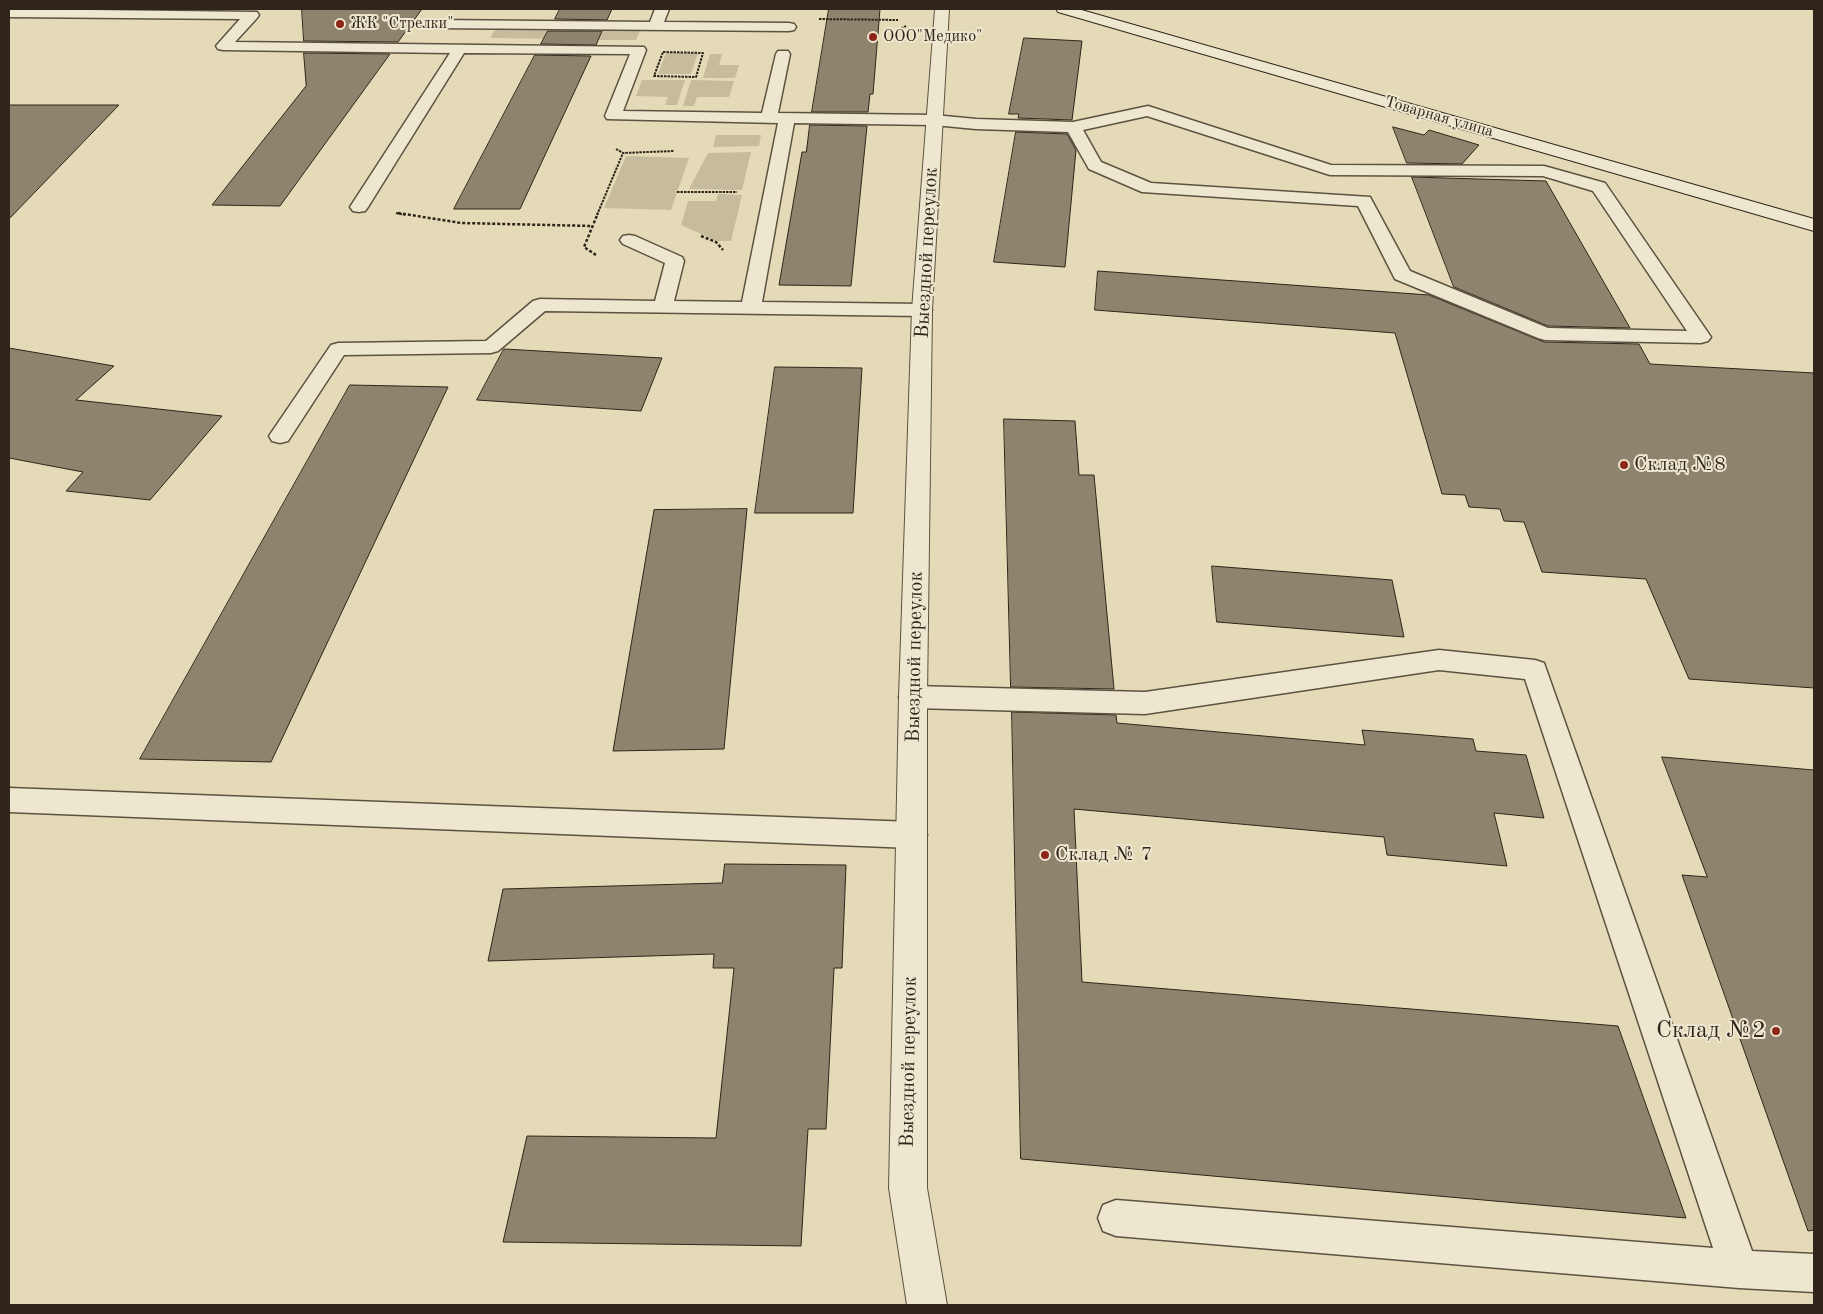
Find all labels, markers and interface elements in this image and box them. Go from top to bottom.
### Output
place label: ЖК "Стрелки" [350,14,453,34]
marker: ЖК "Стрелки" [334,18,346,30]
place label: ООО"Медико" [883,27,982,47]
marker: ООО"Медико" [867,31,879,43]
street label: Товарная улица [1382,92,1496,142]
street label: Выездной переулок [911,167,943,339]
place label: Склад №8 [1634,453,1726,477]
marker: Склад №8 [1618,459,1630,471]
street label: Выездной переулок [902,571,928,743]
place label: Склад № 7 [1055,843,1152,867]
marker: Склад № 7 [1039,849,1051,861]
street label: Выездной переулок [896,976,922,1148]
place label: Склад №2 [1656,1017,1766,1045]
marker: Склад №2 [1770,1025,1782,1037]

